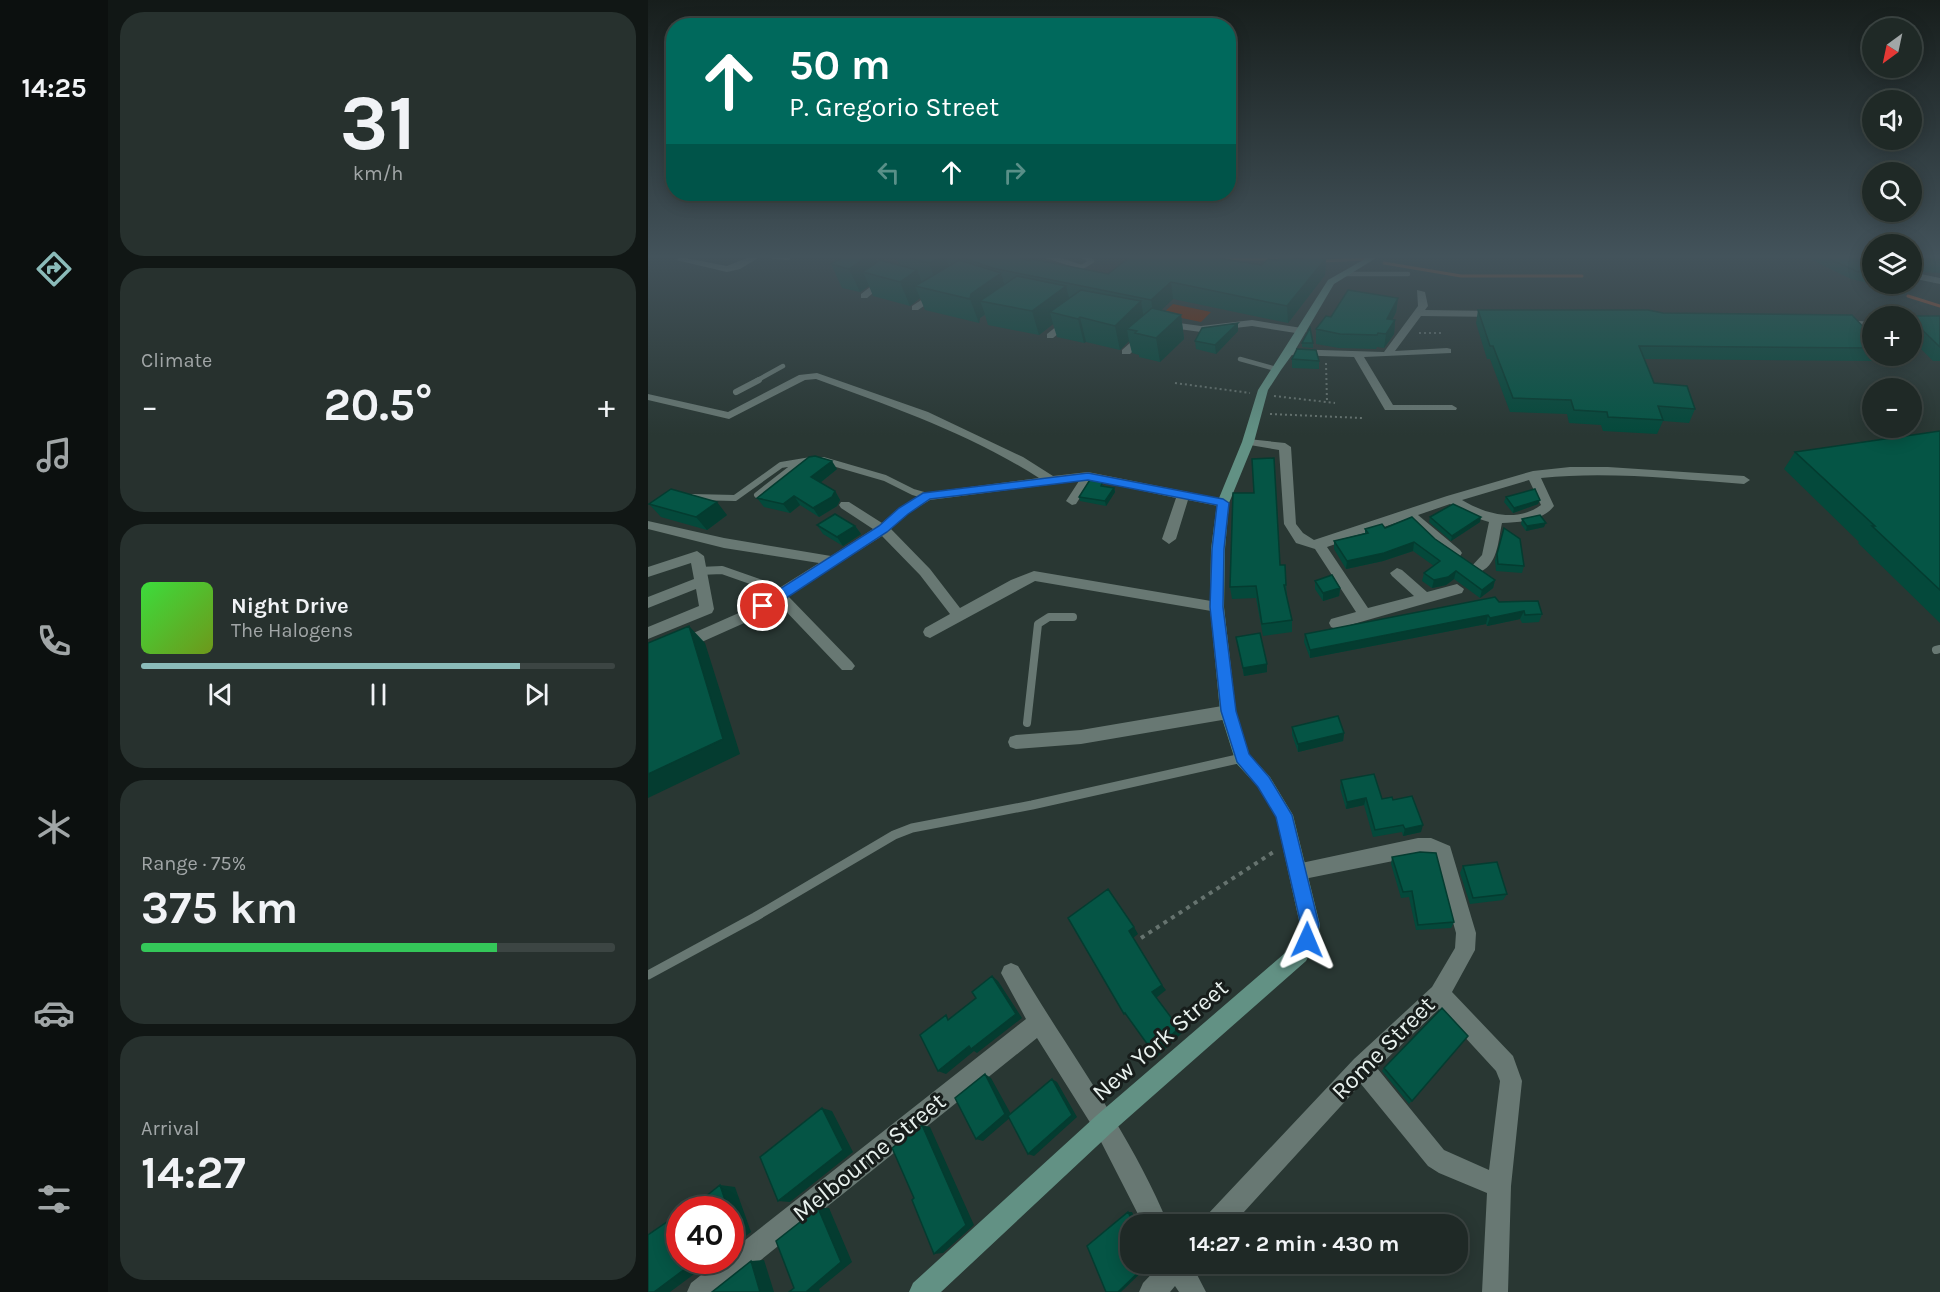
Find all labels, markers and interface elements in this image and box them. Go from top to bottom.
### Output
north arrow [1862,18,1922,78]
map controls [1862,18,1922,438]
text: 50 m [789,40,891,90]
icon: ahead [690,42,768,120]
text: 14:25 [21,72,87,104]
text: 31 [340,77,416,169]
button: sound [1862,90,1922,150]
text: P. Gregorio Street [789,91,999,123]
icon: left [872,156,905,189]
icon: ahead [935,156,968,189]
icon: right [998,156,1031,189]
text: km/h [353,162,403,185]
button: search [1862,162,1922,222]
button: layers [1862,234,1922,294]
icon: directions [33,248,75,290]
button: + [1862,306,1922,366]
text: Climate [141,349,212,372]
button: − [1862,378,1922,438]
text: 20.5° [323,379,433,431]
text: − [141,387,158,425]
text: + [598,387,615,425]
icon: music [33,434,75,476]
pin [737,580,788,631]
icon: arrive [746,589,779,622]
text: Night Drive [231,593,349,619]
text: The Halogens [231,619,353,642]
icon: phone [33,620,75,662]
icon: previous [204,678,237,711]
icon: pause [362,678,395,711]
icon: next [520,678,553,711]
icon: climate [33,806,75,848]
text: Range · 75% [141,852,246,875]
text: 375 km [141,882,298,934]
position arrow [1275,908,1339,972]
street label: New York Street [1087,974,1233,1106]
street label: Rome Street [1326,991,1440,1105]
icon: car [33,992,75,1034]
street label: Melbourne Street [787,1087,951,1227]
text: Arrival [141,1117,200,1140]
text: 14:27 [141,1147,246,1199]
icon: filters [33,1178,75,1220]
speed limit sign: 40 [666,1196,744,1274]
text: 14:27 · 2 min · 430 m [1189,1231,1399,1257]

